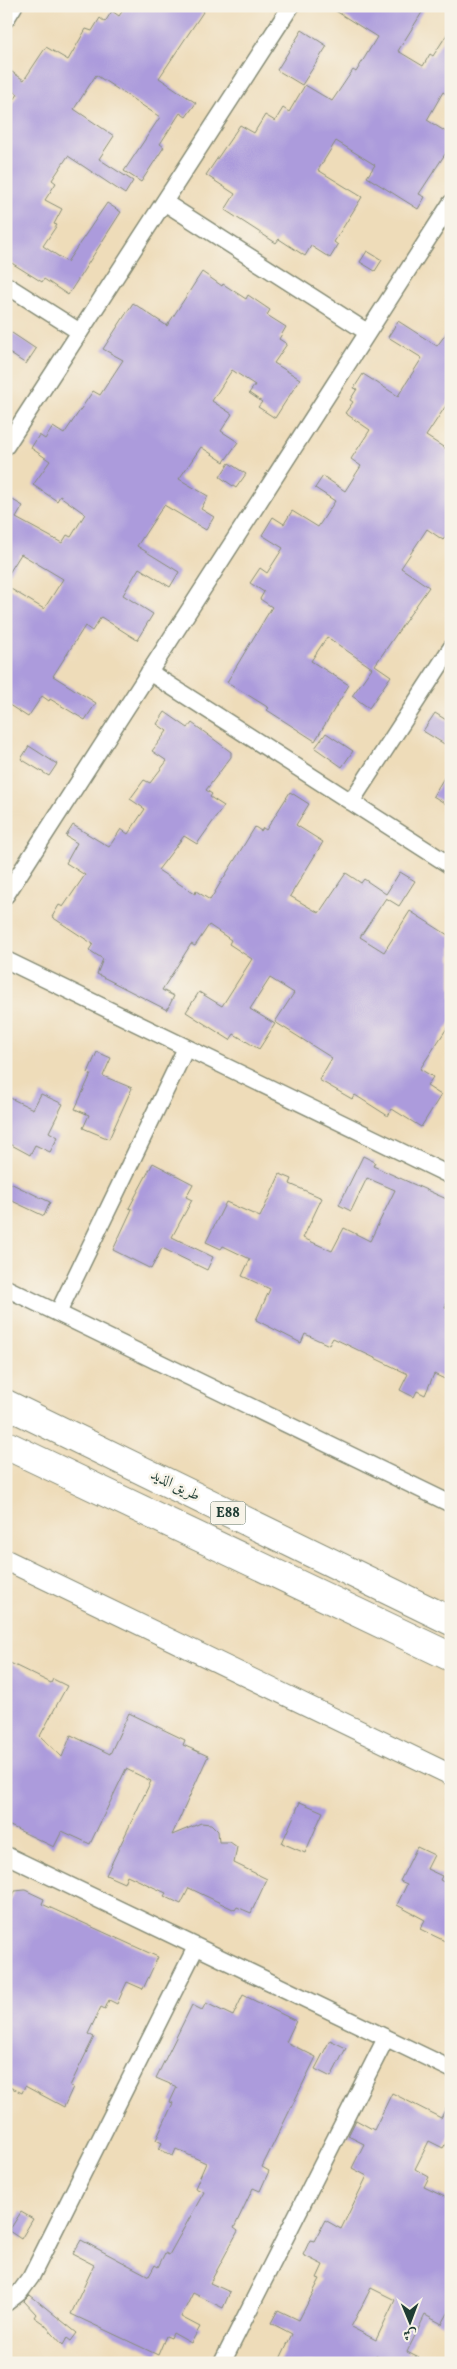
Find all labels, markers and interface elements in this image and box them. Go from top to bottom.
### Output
street label: طريق الذيد [147,1465,203,1507]
road number: E88 [210,1502,246,1525]
north arrow [384,2296,434,2346]
text: ش [403,2324,417,2343]

